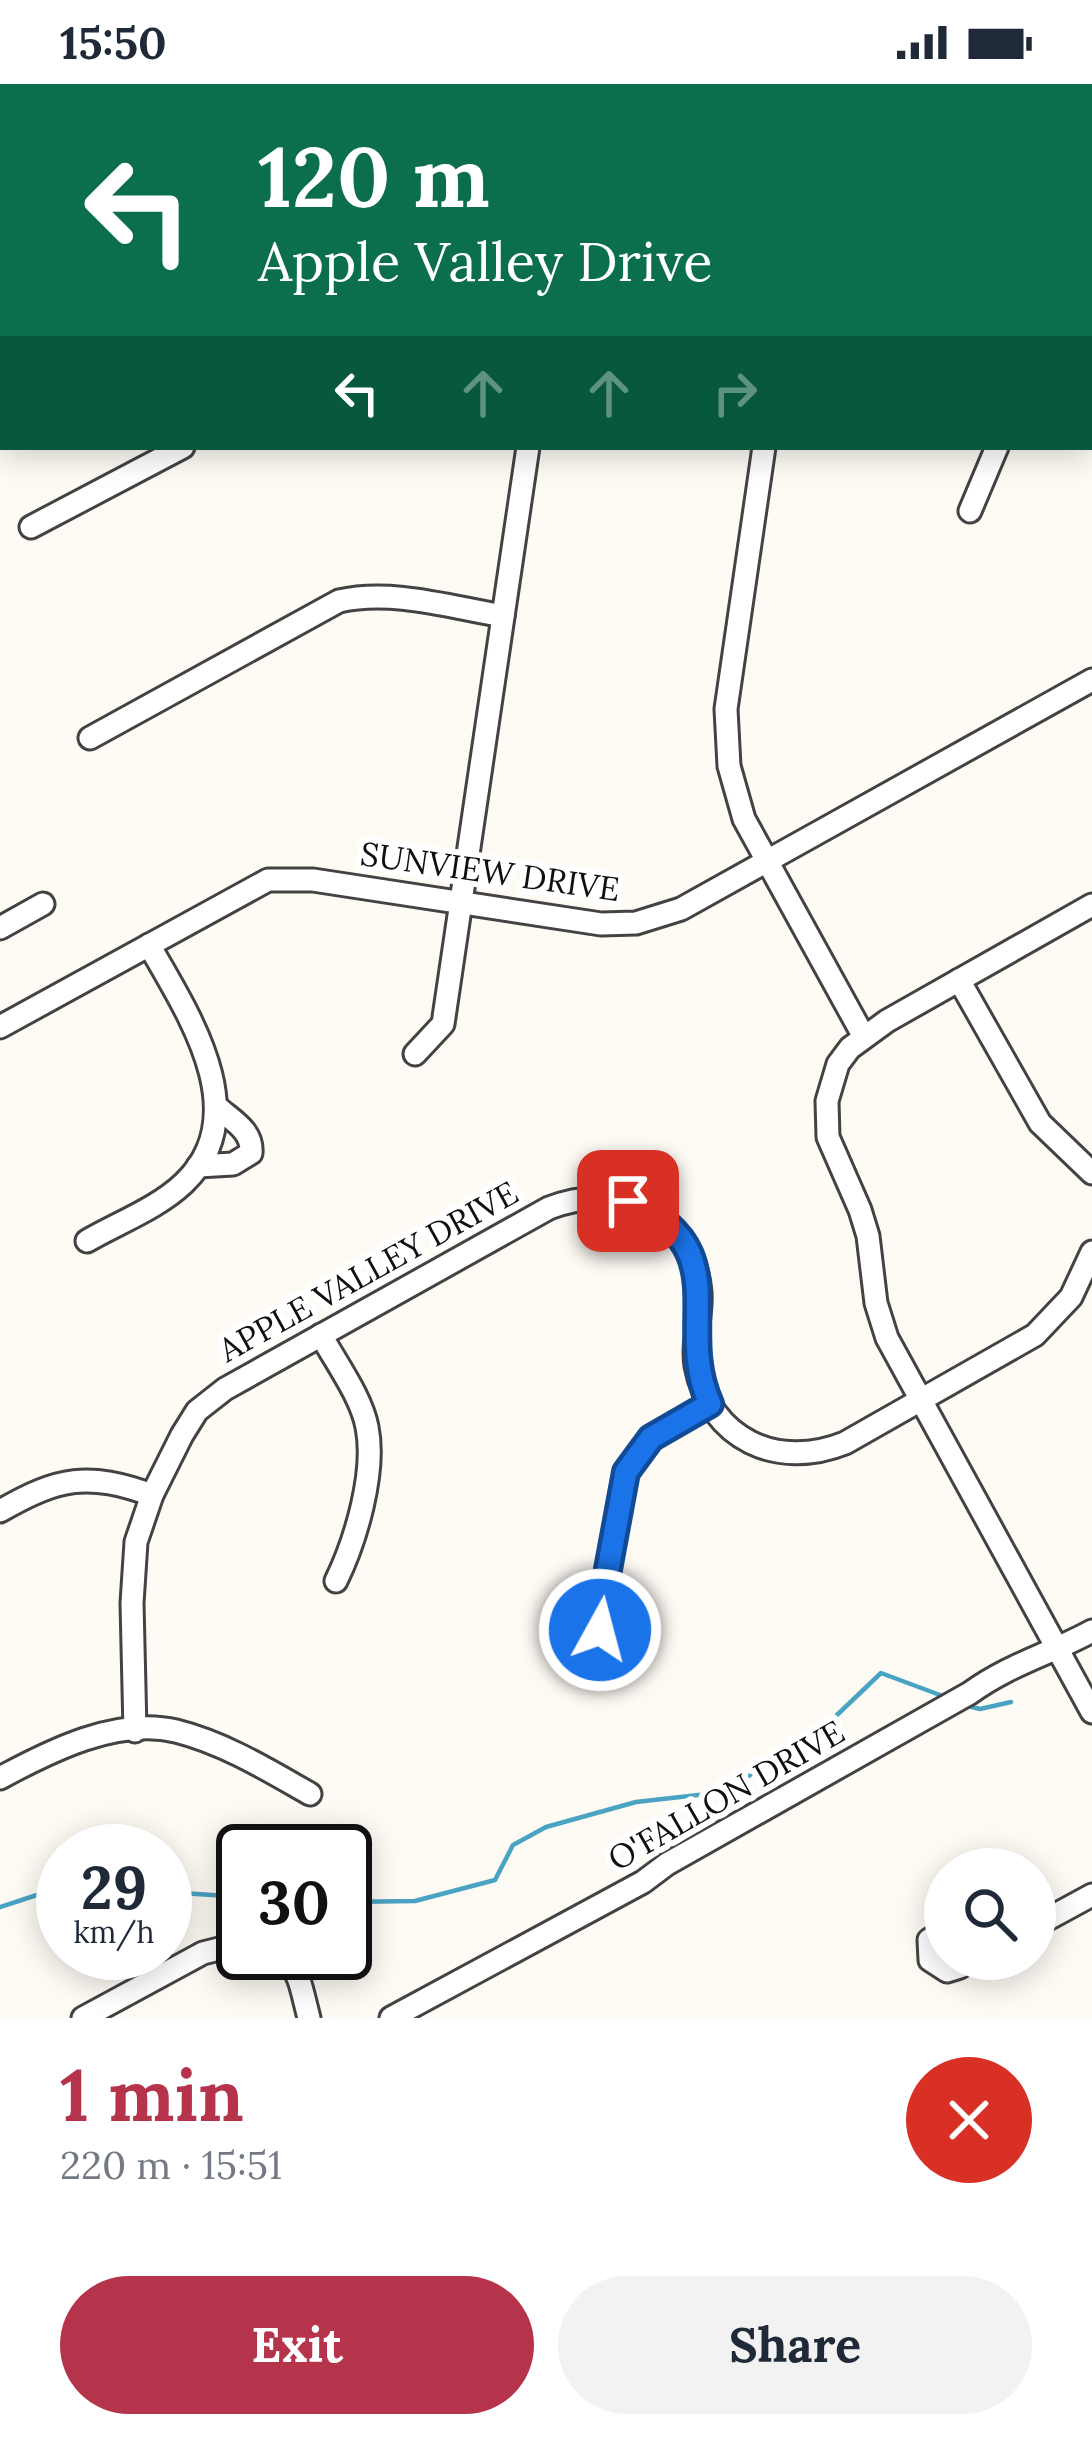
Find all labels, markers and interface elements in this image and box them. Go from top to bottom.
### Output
text: 15:50 [60,14,167,71]
text: 120 m [258,122,490,230]
icon: left [60,132,216,288]
text: Apple Valley Drive [258,227,712,296]
icon: left [324,360,390,426]
icon: ahead [450,360,516,426]
icon: ahead [576,360,642,426]
icon: right [702,360,768,426]
street label: SUNVIEW DRIVE [358,832,622,910]
pin [577,1150,679,1252]
icon: arrive [595,1168,661,1234]
street label: APPLE VALLEY DRIVE [210,1171,525,1371]
position arrow [537,1567,663,1693]
street label: O'FALLON DRIVE [600,1710,852,1880]
speed limit sign: 30 [216,1824,372,1980]
map controls [924,1848,1056,1980]
button: search [924,1848,1056,1980]
text: 29 [81,1849,147,1925]
text: km/h [73,1913,155,1951]
text: 1 min [60,2049,244,2141]
button: close [906,2057,1032,2183]
text: 220 m · 15:51 [60,2140,282,2190]
button: Exit [60,2276,534,2414]
button: Share [558,2276,1032,2414]

